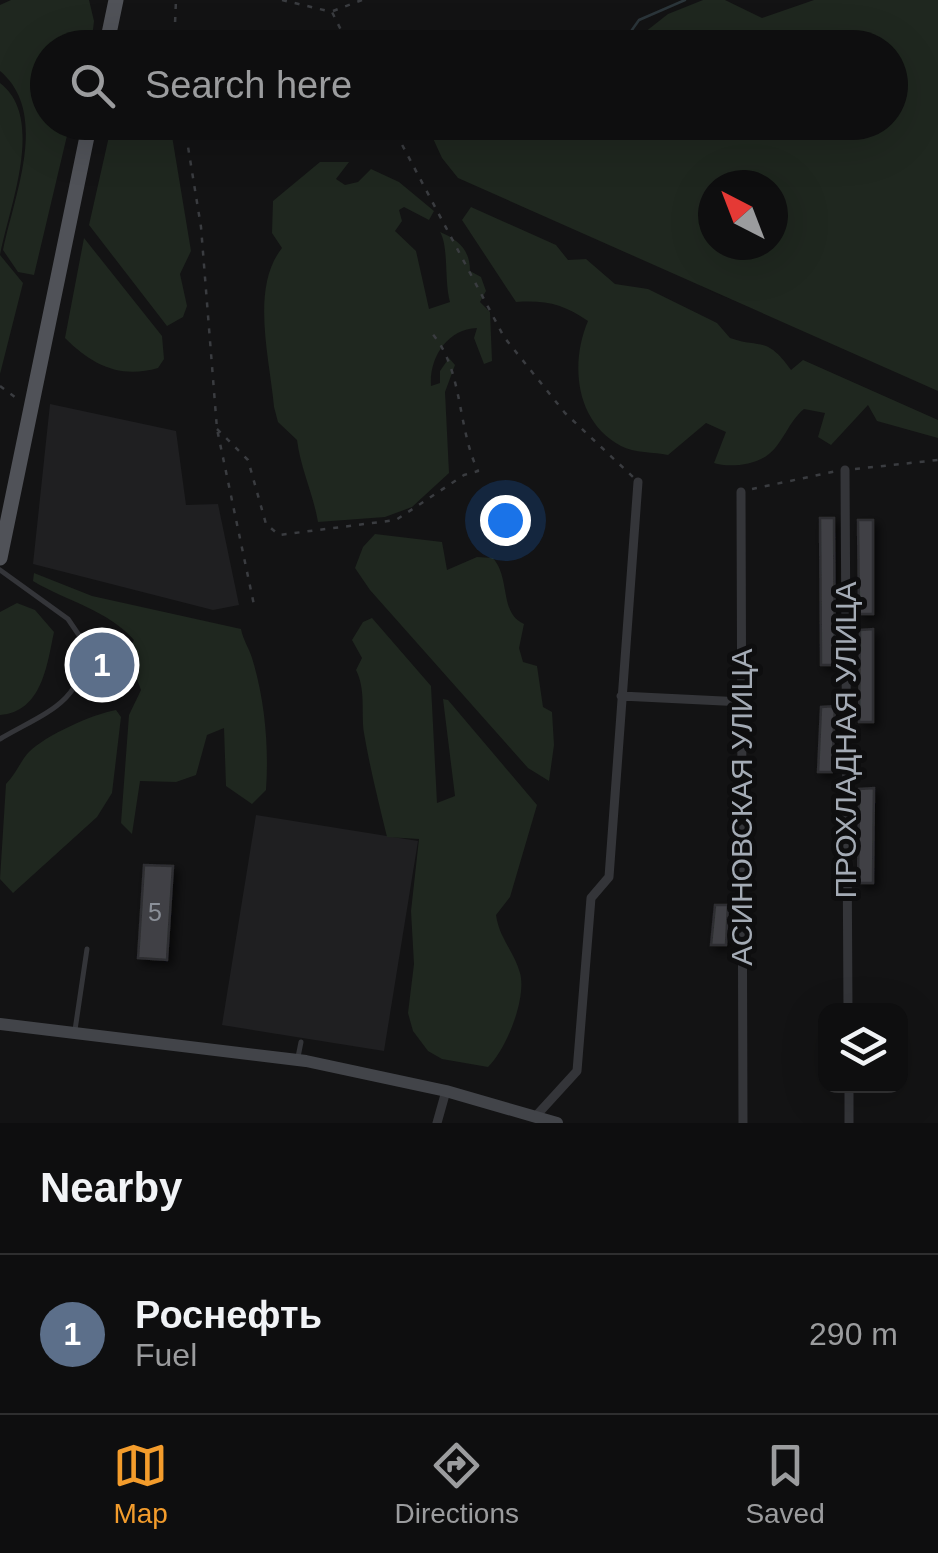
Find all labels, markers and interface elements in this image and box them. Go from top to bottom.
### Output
search box [30,30,908,140]
icon: search [65,58,120,113]
text: Search here [145,64,352,106]
north arrow [698,170,788,260]
your location [480,495,531,546]
street label: ПРОХЛАДНАЯ УЛИЦА [829,581,862,899]
pin: 1 [70,628,134,702]
street label: АСИНОВСКАЯ УЛИЦА [725,648,758,966]
house number: 5 [148,898,162,926]
map controls [818,1003,908,1093]
button: layers [818,1003,908,1093]
text: Nearby [40,1164,182,1211]
text: Роснефть [135,1294,322,1336]
text: 1 [64,1316,81,1352]
text: 290 m [809,1316,898,1352]
text: Fuel [135,1337,197,1373]
tab: Map [113,1438,168,1530]
tab: Directions [395,1438,519,1530]
tab: Saved [745,1438,825,1530]

